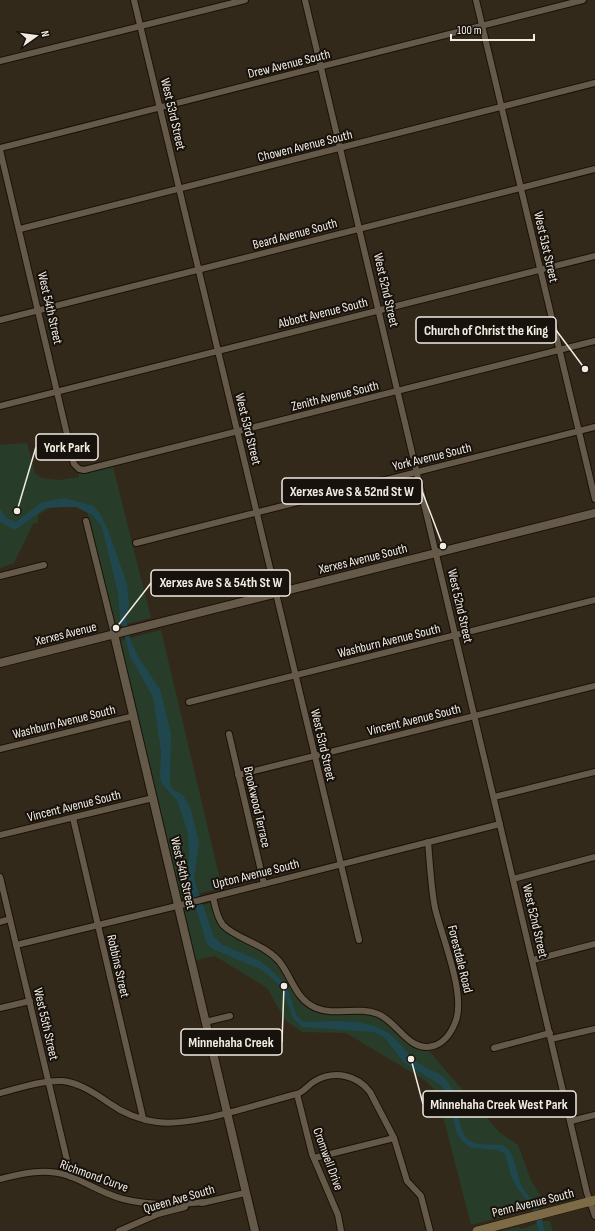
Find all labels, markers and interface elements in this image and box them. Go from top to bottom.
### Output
north arrow [16,16,56,56]
scale bar [451,16,534,42]
text: 100 m [457,23,482,38]
text: N [38,29,52,38]
street label: Drew Avenue South [246,46,332,82]
street label: West 53rd Street [157,76,189,152]
street label: Chowen Avenue South [256,126,354,166]
street label: West 51st Street [530,210,562,284]
street label: Beard Avenue South [251,215,339,253]
street label: West 52nd Street [370,252,402,328]
street label: West 54th Street [34,270,66,346]
street label: Abbott Avenue South [276,294,369,332]
callout: Church of Christ the King [416,317,556,343]
text: Church of Christ the King [424,322,548,339]
street label: Zenith Avenue South [290,377,380,415]
street label: West 53rd Street [231,392,265,467]
callout: York Park [36,434,98,460]
text: York Park [44,439,90,456]
street label: York Avenue South [391,439,473,475]
callout: Xerxes Ave S & 52nd St W [282,478,422,504]
text: Xerxes Ave S & 52nd St W [289,483,414,500]
street label: Xerxes Avenue South [316,540,409,578]
street label: West 52nd Street [444,568,476,644]
callout: Xerxes Ave S & 54th St W [151,570,290,596]
text: Xerxes Ave S & 54th St W [159,574,283,591]
street label: Xerxes Avenue [33,619,98,650]
street label: Washburn Avenue South [336,620,442,662]
street label: Washburn Avenue South [11,701,117,743]
street label: Vincent Avenue South [366,701,462,739]
street label: West 53rd Street [307,707,339,783]
street label: Brookwood Terrace [240,765,274,849]
street label: Vincent Avenue South [26,787,122,825]
street label: West 54th Street [167,835,199,911]
street label: Upton Avenue South [211,856,301,892]
street label: West 52nd Street [519,883,551,959]
street label: Forestdale Road [444,923,476,995]
street label: Robbins Street [103,933,133,999]
street label: West 55th Street [30,986,62,1062]
callout: Minnehaha Creek [181,1029,282,1055]
text: Minnehaha Creek [188,1034,274,1051]
callout: Minnehaha Creek West Park [423,1091,576,1117]
text: Minnehaha Creek West Park [430,1096,568,1113]
street label: Cromwell Drive [309,1125,347,1193]
street label: Richmond Curve [58,1156,130,1196]
street label: Queen Ave South [141,1181,217,1217]
street label: Penn Avenue South [490,1185,576,1221]

